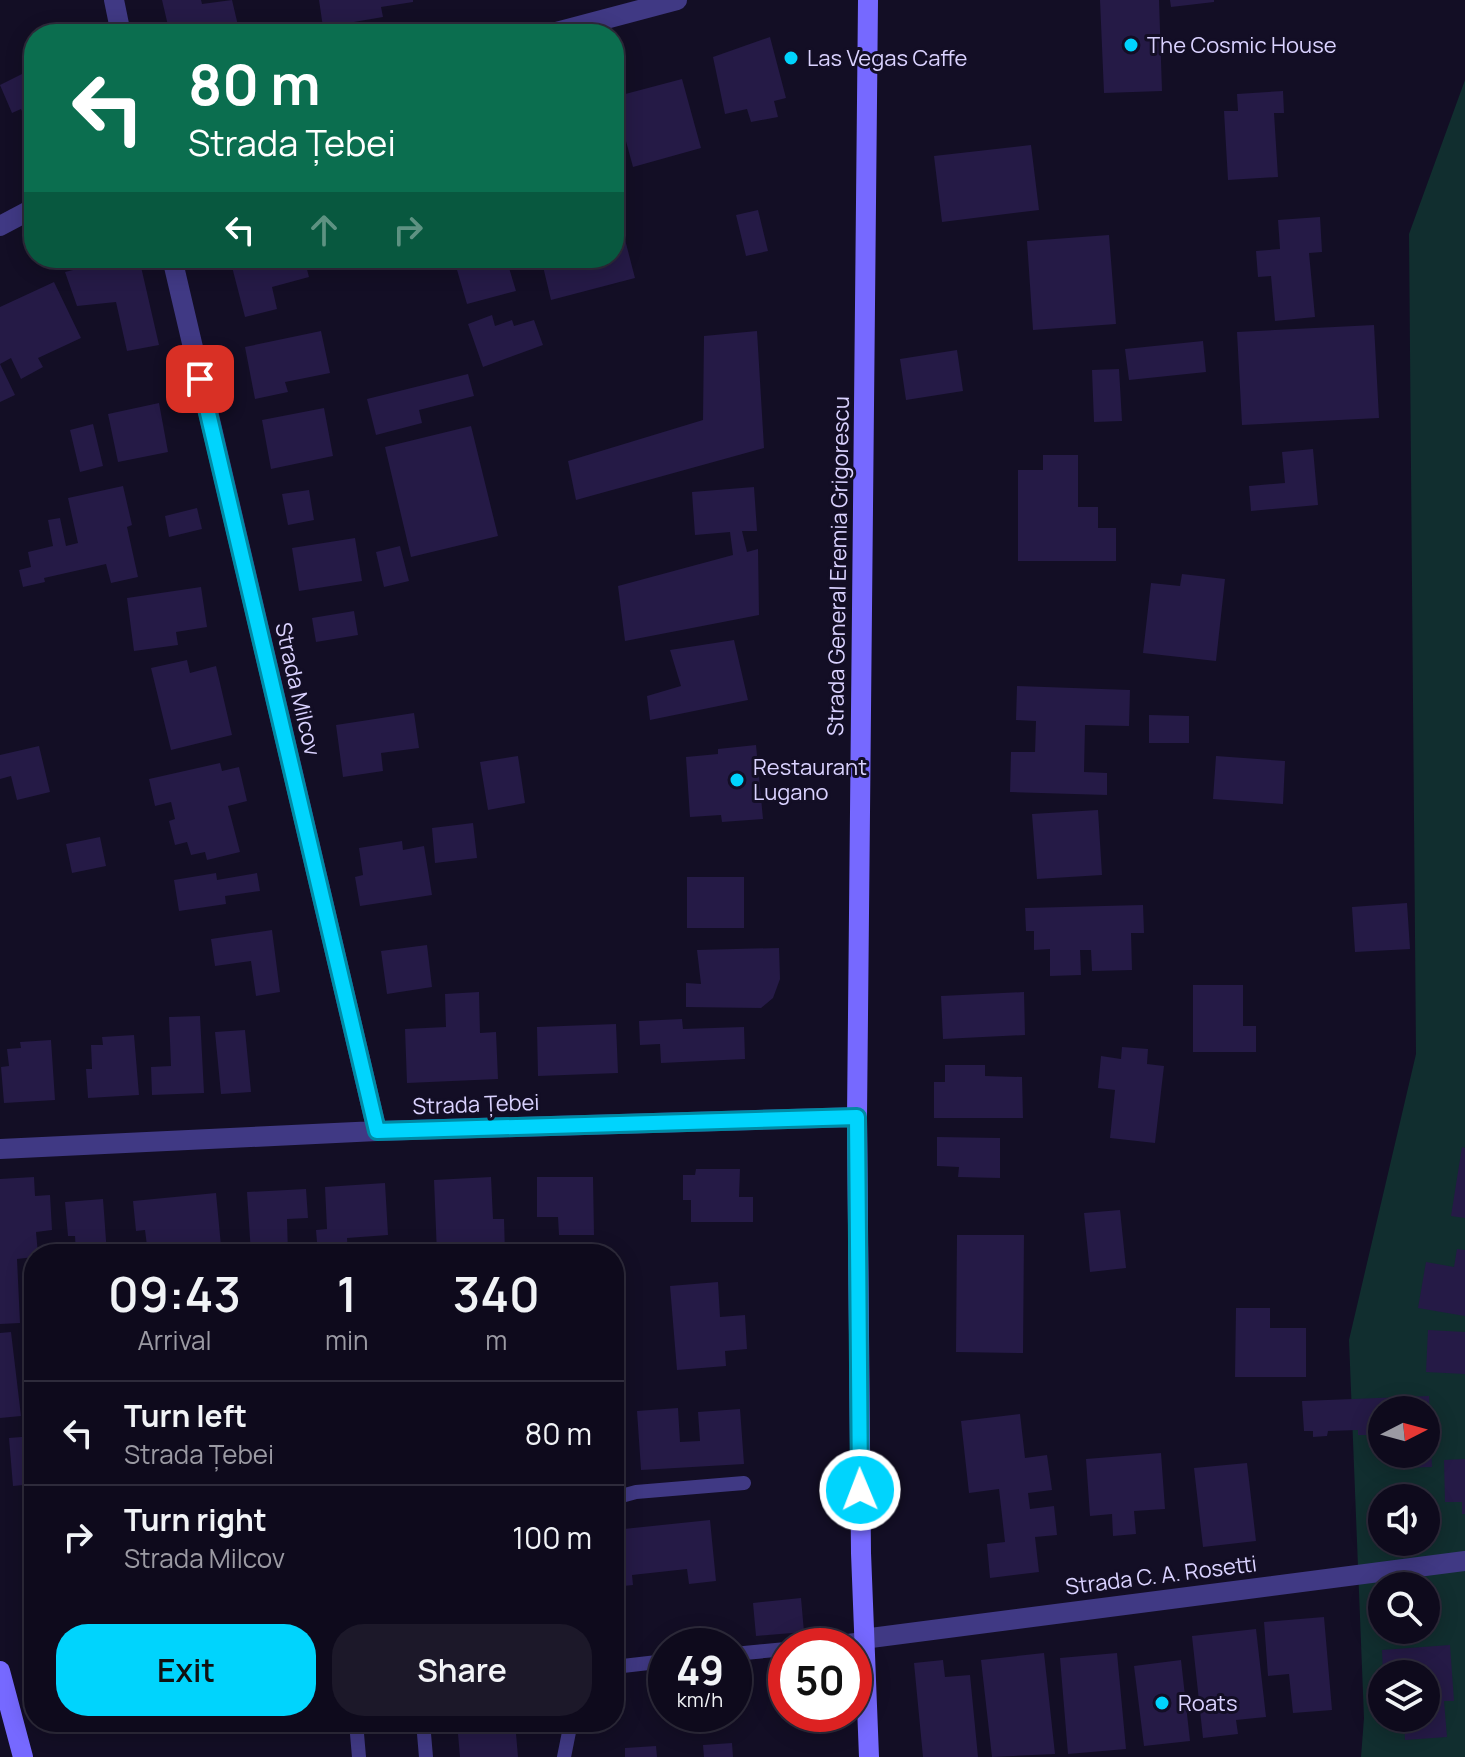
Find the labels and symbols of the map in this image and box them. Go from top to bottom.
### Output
place label: The Cosmic House [1147,30,1337,60]
marker: The Cosmic House [1122,36,1140,54]
place label: Las Vegas Caffe [807,43,968,73]
marker: Las Vegas Caffe [782,49,800,67]
pin [166,345,234,413]
street label: Strada General Eremia Grigorescu [820,396,856,736]
street label: Strada Milcov [268,619,328,759]
place label: Restaurant Lugano [753,752,867,807]
marker: Restaurant Lugano [728,771,746,789]
street label: Strada Țebei [412,1087,540,1121]
north arrow [1368,1396,1440,1468]
position arrow [818,1448,902,1532]
street label: Strada C. A. Rosetti [1063,1548,1259,1602]
speed limit sign: 50 [768,1628,872,1732]
place label: Roats [1178,1688,1237,1718]
marker: Roats [1153,1694,1171,1712]

